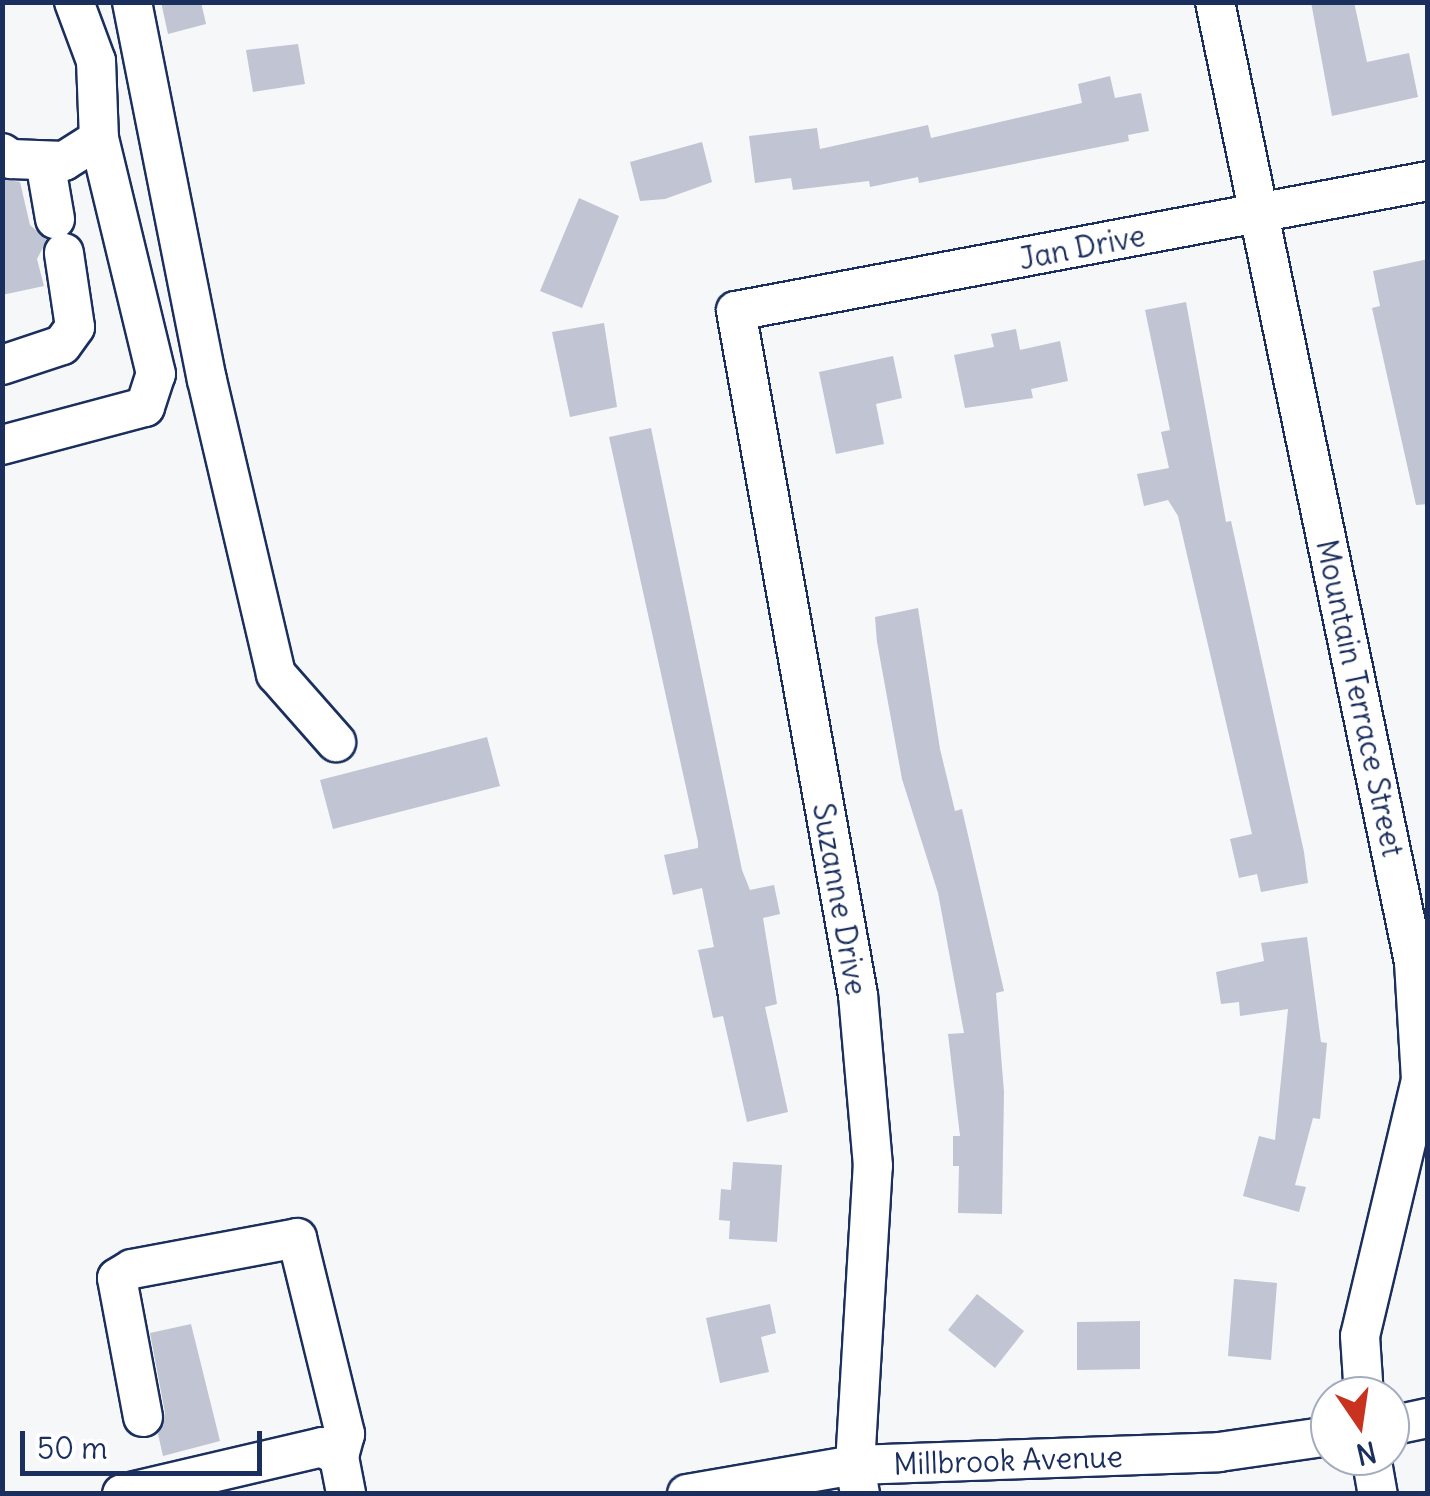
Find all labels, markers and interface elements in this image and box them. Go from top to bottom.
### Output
street label: Jan Drive [1016,217,1148,277]
street label: Mountain Terrace Street [1309,536,1411,860]
street label: Suzanne Drive [805,800,875,998]
north arrow [1310,1376,1410,1476]
scale bar [25,1411,268,1473]
text: 50 m [37,1429,107,1467]
text: N [1353,1434,1380,1473]
street label: Millbrook Avenue [893,1438,1123,1482]

